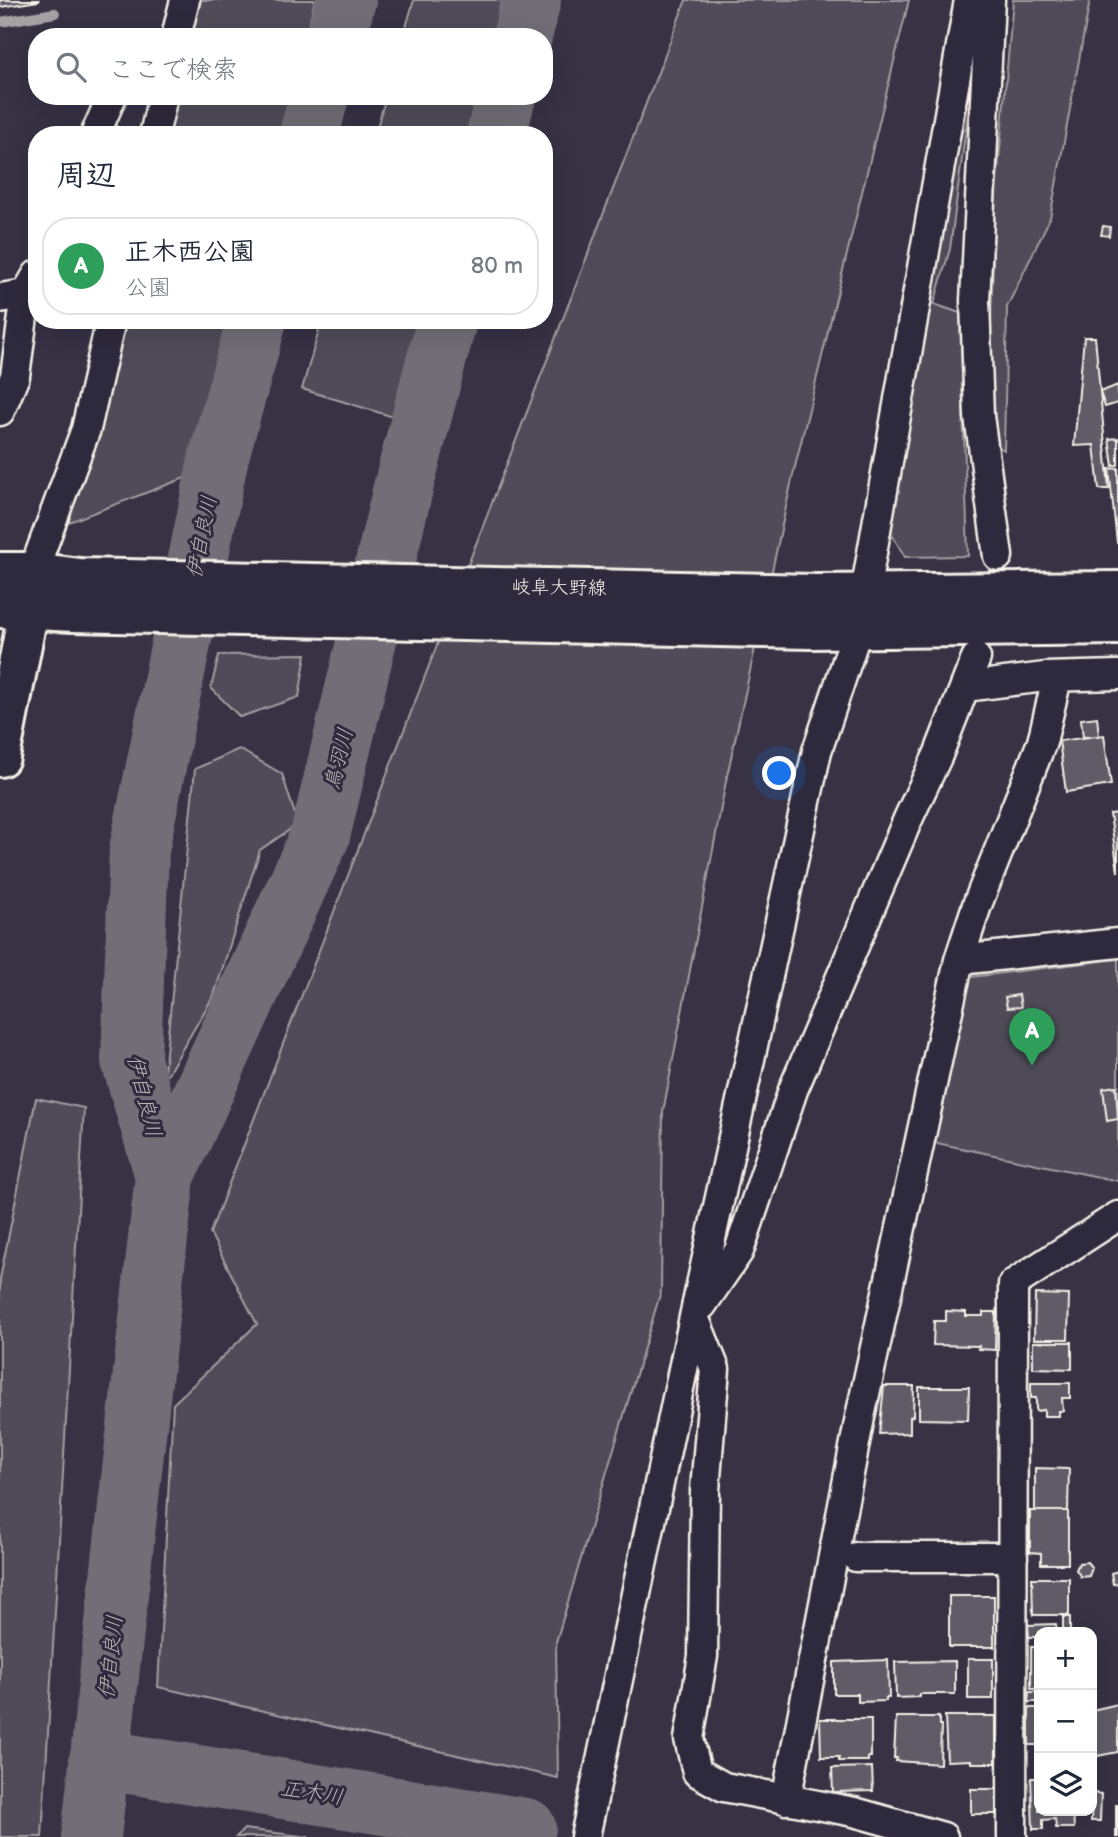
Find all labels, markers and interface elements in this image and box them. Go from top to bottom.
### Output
search box [28,28,553,105]
icon: search [52,48,90,86]
text: ここで検索 [108,55,238,86]
text: 周辺 [56,158,116,194]
text: 正木西公園 [125,237,255,268]
text: A [74,252,88,280]
text: 80 m [471,252,523,280]
text: 公園 [125,274,171,302]
water label: 伊自良川 [182,493,222,581]
street label: 岐阜大野線 [511,576,607,600]
water label: 鳥羽川 [319,725,359,793]
your location [762,756,796,790]
pin: A [1009,1008,1055,1066]
water label: 伊自良川 [122,1052,166,1140]
water label: 伊自良川 [94,1614,128,1700]
map controls [1034,1627,1097,1816]
button: + [1034,1627,1097,1690]
button: − [1034,1690,1097,1753]
button: layers [1034,1753,1097,1816]
water label: 正木川 [279,1776,345,1810]

